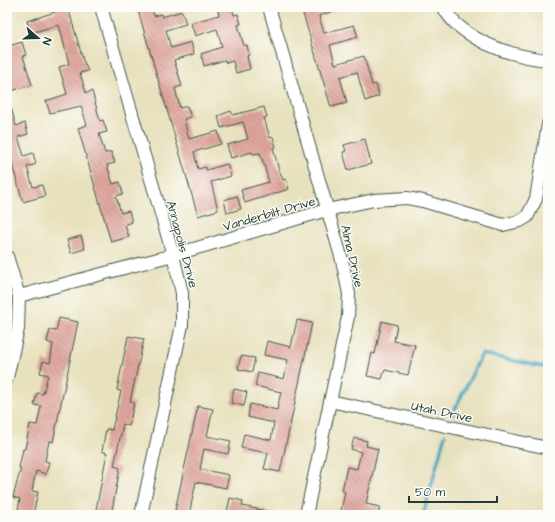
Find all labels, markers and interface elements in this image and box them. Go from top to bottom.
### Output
north arrow [18,18,58,58]
text: N [39,35,55,47]
street label: Vanderbilt Drive [221,192,318,236]
street label: Annapolis Drive [162,199,202,290]
street label: Alma Drive [336,223,368,289]
street label: Utah Drive [410,397,474,427]
scale bar [409,478,497,504]
text: 50 m [415,484,446,501]

